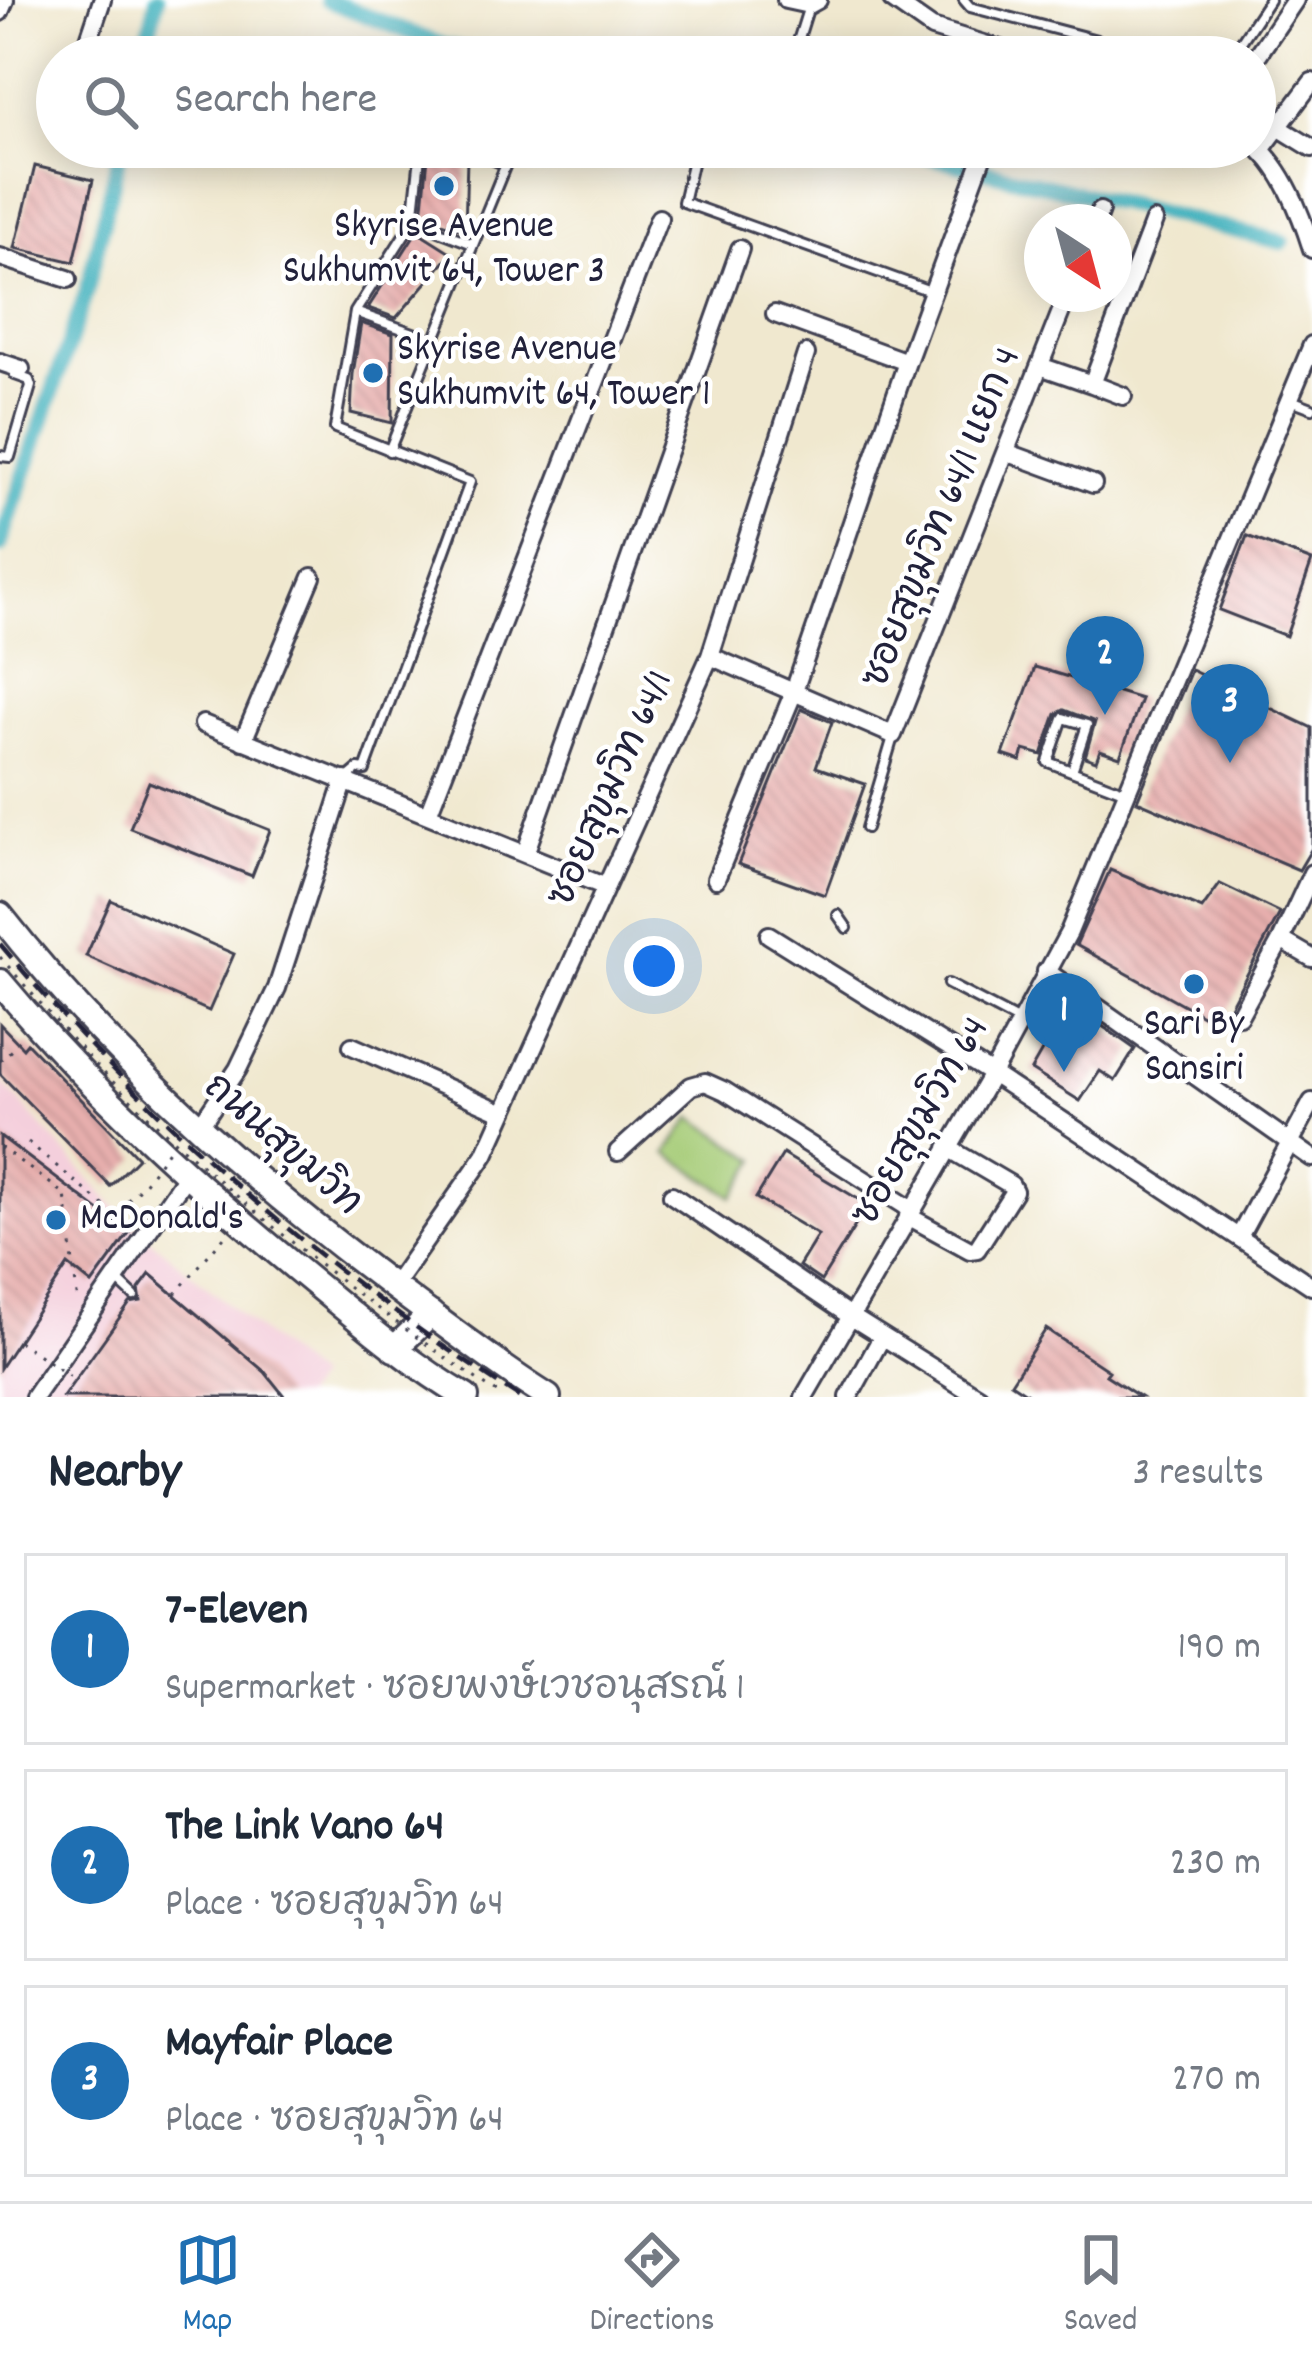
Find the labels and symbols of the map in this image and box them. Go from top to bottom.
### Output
marker: Skyrise Avenue Sukhumvit 64, Tower 3 [431,173,457,199]
place label: Skyrise Avenue Sukhumvit 64, Tower 3 [283,201,605,301]
north arrow [1024,204,1132,312]
place label: Skyrise Avenue Sukhumvit 64, Tower 1 [397,324,710,424]
street label: ซอยสุขุมวิท 64/1 แยก 4 [850,340,1037,698]
marker: Skyrise Avenue Sukhumvit 64, Tower 1 [360,360,386,386]
pin: 2 [1066,616,1144,715]
street label: ซอยสุขุมวิท 64/1 [535,663,690,917]
pin: 3 [1191,664,1269,763]
your location [624,936,684,996]
marker: Sari By Sansiri [1181,971,1207,997]
pin: 1 [1025,973,1103,1072]
place label: Sari By Sansiri [1144,999,1245,1099]
street label: ซอยสุขุมวิท 64 [840,1008,1005,1238]
street label: ถนนสุขุมวิท [189,1062,373,1232]
place label: McDonald's [80,1193,244,1248]
marker: McDonald's [43,1207,69,1233]

